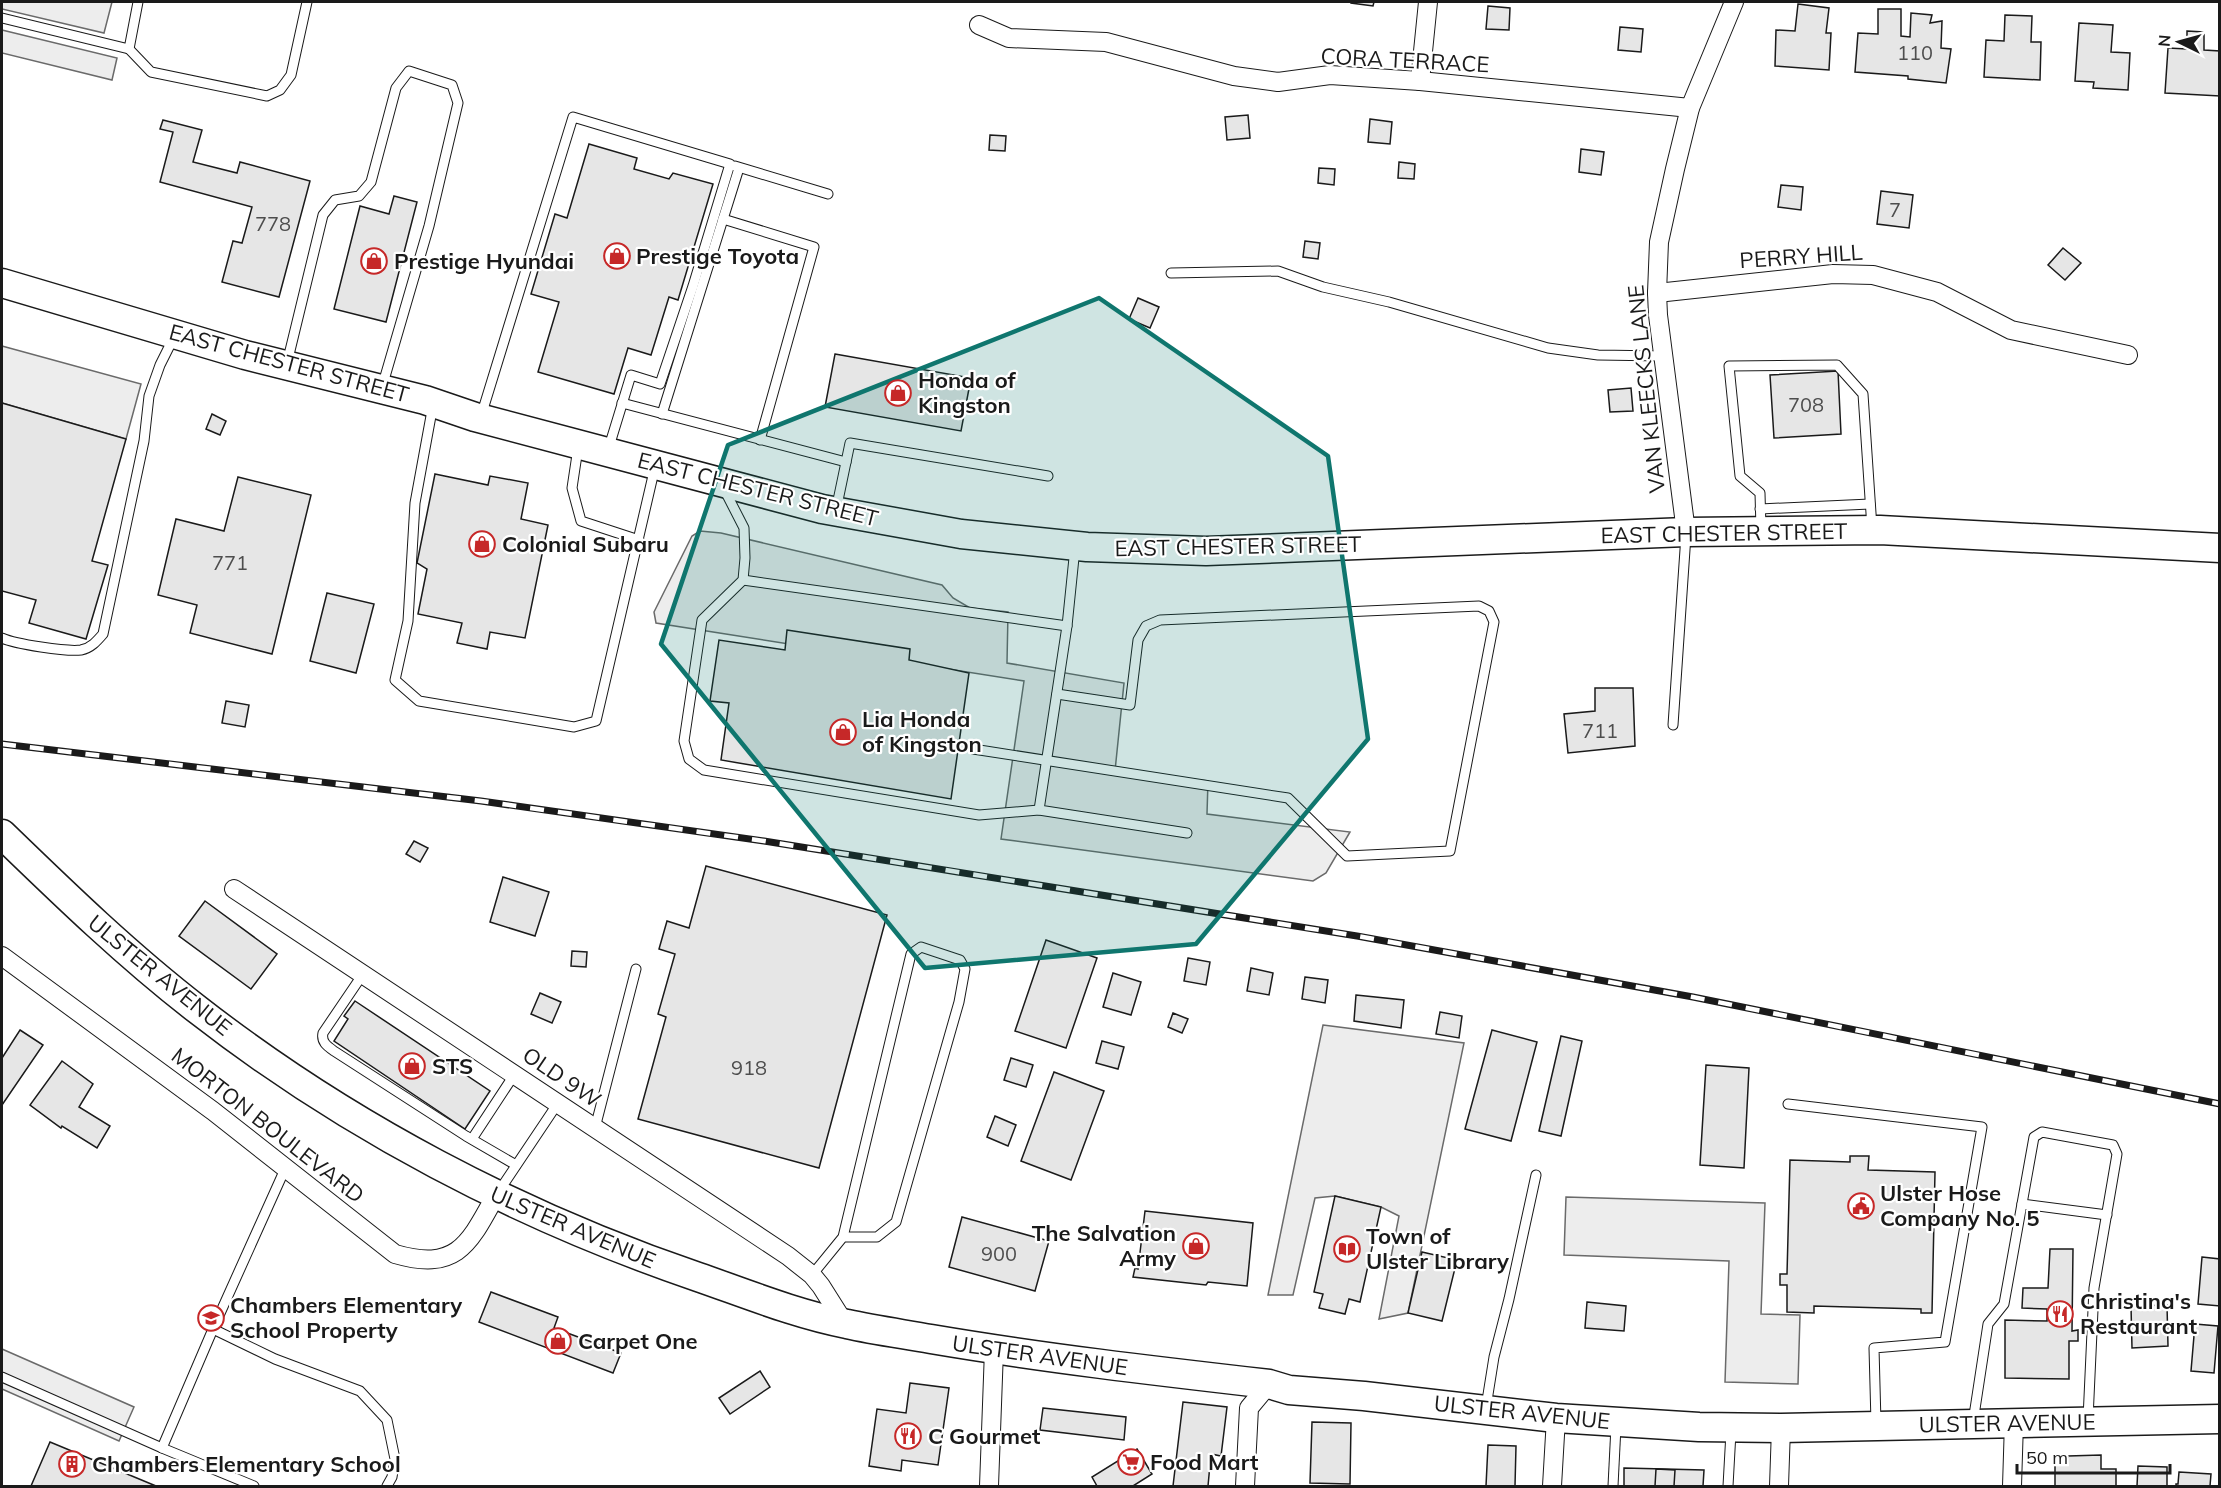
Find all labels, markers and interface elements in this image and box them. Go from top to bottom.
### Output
north arrow [2149,12,2209,72]
text: N [2154,34,2175,48]
house number: 110 [1897,40,1933,65]
street label: CORA TERRACE [1320,42,1490,78]
house number: 7 [1889,197,1901,222]
house number: 778 [255,211,291,236]
street label: PERRY HILL [1739,238,1863,274]
shop icon: Prestige Toyota [602,241,632,271]
place label: Prestige Toyota [636,242,799,270]
shop icon: Prestige Hyundai [359,246,389,276]
place label: Prestige Hyundai [394,247,574,275]
street label: VAN KLEECKS LANE [1621,284,1671,494]
street label: EAST CHESTER STREET [166,318,412,408]
place label: Honda of Kingston [918,366,1017,419]
shop icon: Honda of Kingston [883,378,913,408]
house number: 708 [1788,392,1824,417]
street label: EAST CHESTER STREET [635,446,881,532]
street label: EAST CHESTER STREET [1600,517,1848,549]
shop icon: Colonial Subaru [467,529,497,559]
place label: Colonial Subaru [502,530,669,558]
street label: EAST CHESTER STREET [1114,530,1362,562]
house number: 771 [212,550,248,575]
place label: Lia Honda of Kingston [862,705,982,758]
shop icon: Lia Honda of Kingston [828,717,858,747]
house number: 711 [1582,718,1618,743]
street label: ULSTER AVENUE [82,908,238,1042]
street label: MORTON BOULEVARD [166,1041,370,1209]
street label: OLD 9W [517,1041,607,1113]
shop icon: STS [397,1051,427,1081]
place label: STS [432,1052,473,1080]
house number: 918 [731,1055,767,1080]
place label: Ulster Hose Company No. 5 [1880,1179,2039,1232]
street label: ULSTER AVENUE [486,1180,660,1274]
public building icon: Ulster Hose Company No. 5 [1846,1191,1876,1221]
place label: The Salvation Army [1032,1219,1176,1272]
place label: Town of Ulster Library [1366,1222,1509,1275]
shop icon: The Salvation Army [1181,1231,1211,1261]
library icon: Town of Ulster Library [1332,1234,1362,1264]
house number: 900 [981,1241,1017,1266]
place label: Christina's Restaurant [2080,1287,2197,1340]
place label: Chambers Elementary School Property [230,1291,462,1344]
restaurant icon: Christina's Restaurant [2045,1299,2075,1329]
school or university icon: Chambers Elementary School Property [196,1303,226,1333]
shop icon: Carpet One [543,1326,573,1356]
place label: Carpet One [578,1327,698,1355]
street label: ULSTER AVENUE [950,1329,1130,1381]
street label: ULSTER AVENUE [1433,1389,1611,1435]
street label: ULSTER AVENUE [1918,1407,2096,1439]
restaurant icon: C Gourmet [893,1421,923,1451]
place label: C Gourmet [928,1422,1040,1450]
scale bar [2017,1437,2170,1475]
text: 50 m [2026,1446,2068,1469]
supermarket icon: Food Mart [1116,1447,1146,1477]
place label: Food Mart [1150,1448,1258,1476]
building icon: Chambers Elementary School [57,1449,87,1479]
place label: Chambers Elementary School [92,1450,401,1478]

